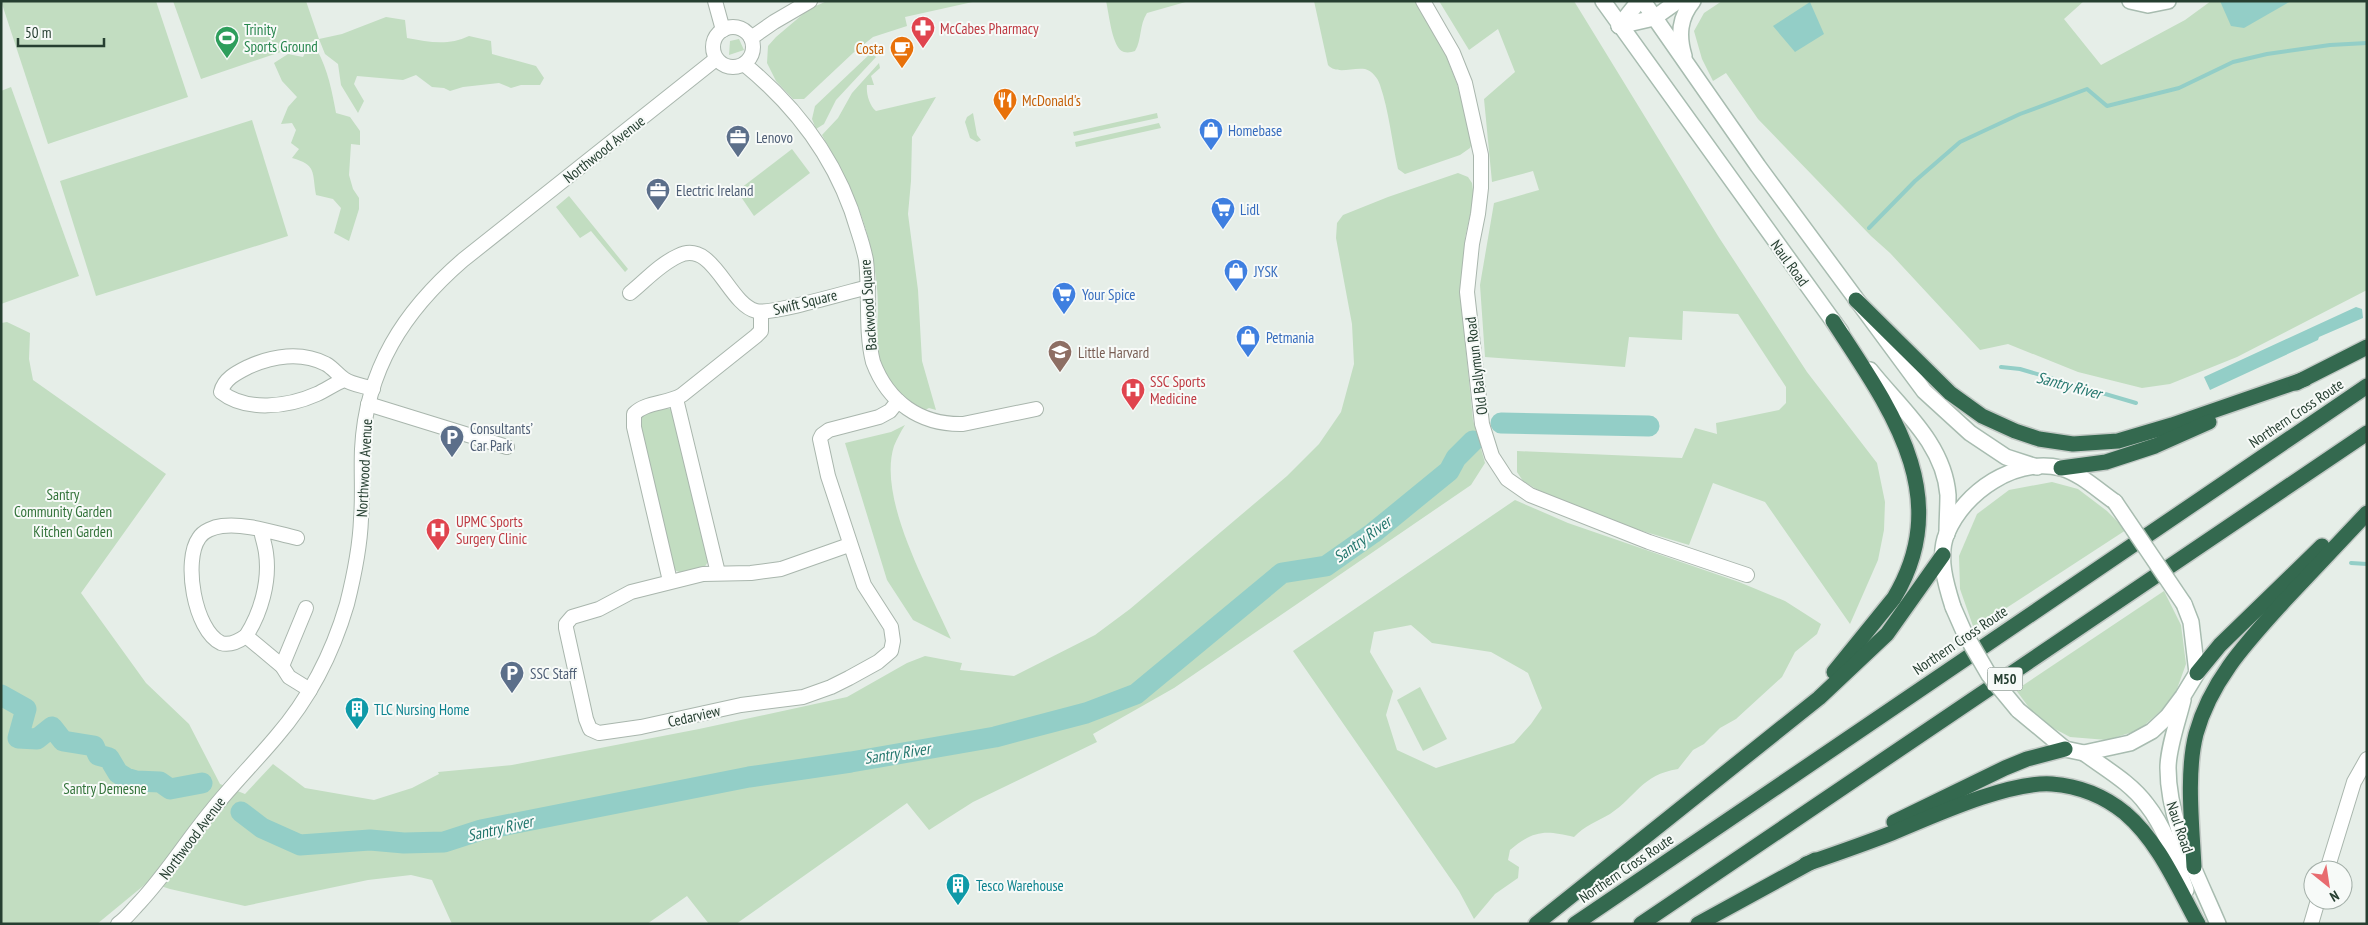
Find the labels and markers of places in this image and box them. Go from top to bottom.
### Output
pharmacy icon: McCabes Pharmacy [910,15,936,49]
place label: McCabes Pharmacy [940,19,1039,38]
place label: Trinity Sports Ground [244,20,318,56]
sports icon: Trinity Sports Ground [214,25,240,59]
cafe icon: Costa [889,35,915,69]
place label: Costa [856,39,884,58]
restaurant icon: McDonald's [992,87,1018,121]
place label: McDonald's [1022,91,1081,110]
shop icon: Homebase [1198,117,1224,151]
place label: Homebase [1228,121,1282,140]
office icon: Lenovo [725,124,751,158]
place label: Lenovo [756,128,793,147]
office icon: Electric Ireland [645,177,671,211]
place label: Electric Ireland [676,181,753,200]
supermarket icon: Lidl [1210,196,1236,230]
place label: Lidl [1240,200,1260,219]
shop icon: JYSK [1223,258,1249,292]
place label: JYSK [1253,262,1279,281]
supermarket icon: Your Spice [1051,281,1077,315]
place label: Your Spice [1082,285,1136,304]
shop icon: Petmania [1235,324,1261,358]
place label: Petmania [1266,328,1314,347]
school or university icon: Little Harvard [1047,339,1073,373]
place label: Little Harvard [1078,343,1149,362]
place label: SSC Sports Medicine [1150,372,1206,408]
hospital icon: SSC Sports Medicine [1120,377,1146,411]
place label: Consultants’ Car Park [470,419,533,455]
parking icon: Consultants’ Car Park [439,424,465,458]
place label: UPMC Sports Surgery Clinic [456,512,528,548]
hospital icon: UPMC Sports Surgery Clinic [425,517,451,551]
parking icon: SSC Staff [499,660,525,694]
place label: SSC Staff [530,664,578,683]
building icon: TLC Nursing Home [344,696,370,730]
place label: TLC Nursing Home [374,700,469,719]
building icon: Tesco Warehouse [945,872,971,906]
place label: Tesco Warehouse [976,876,1064,895]

